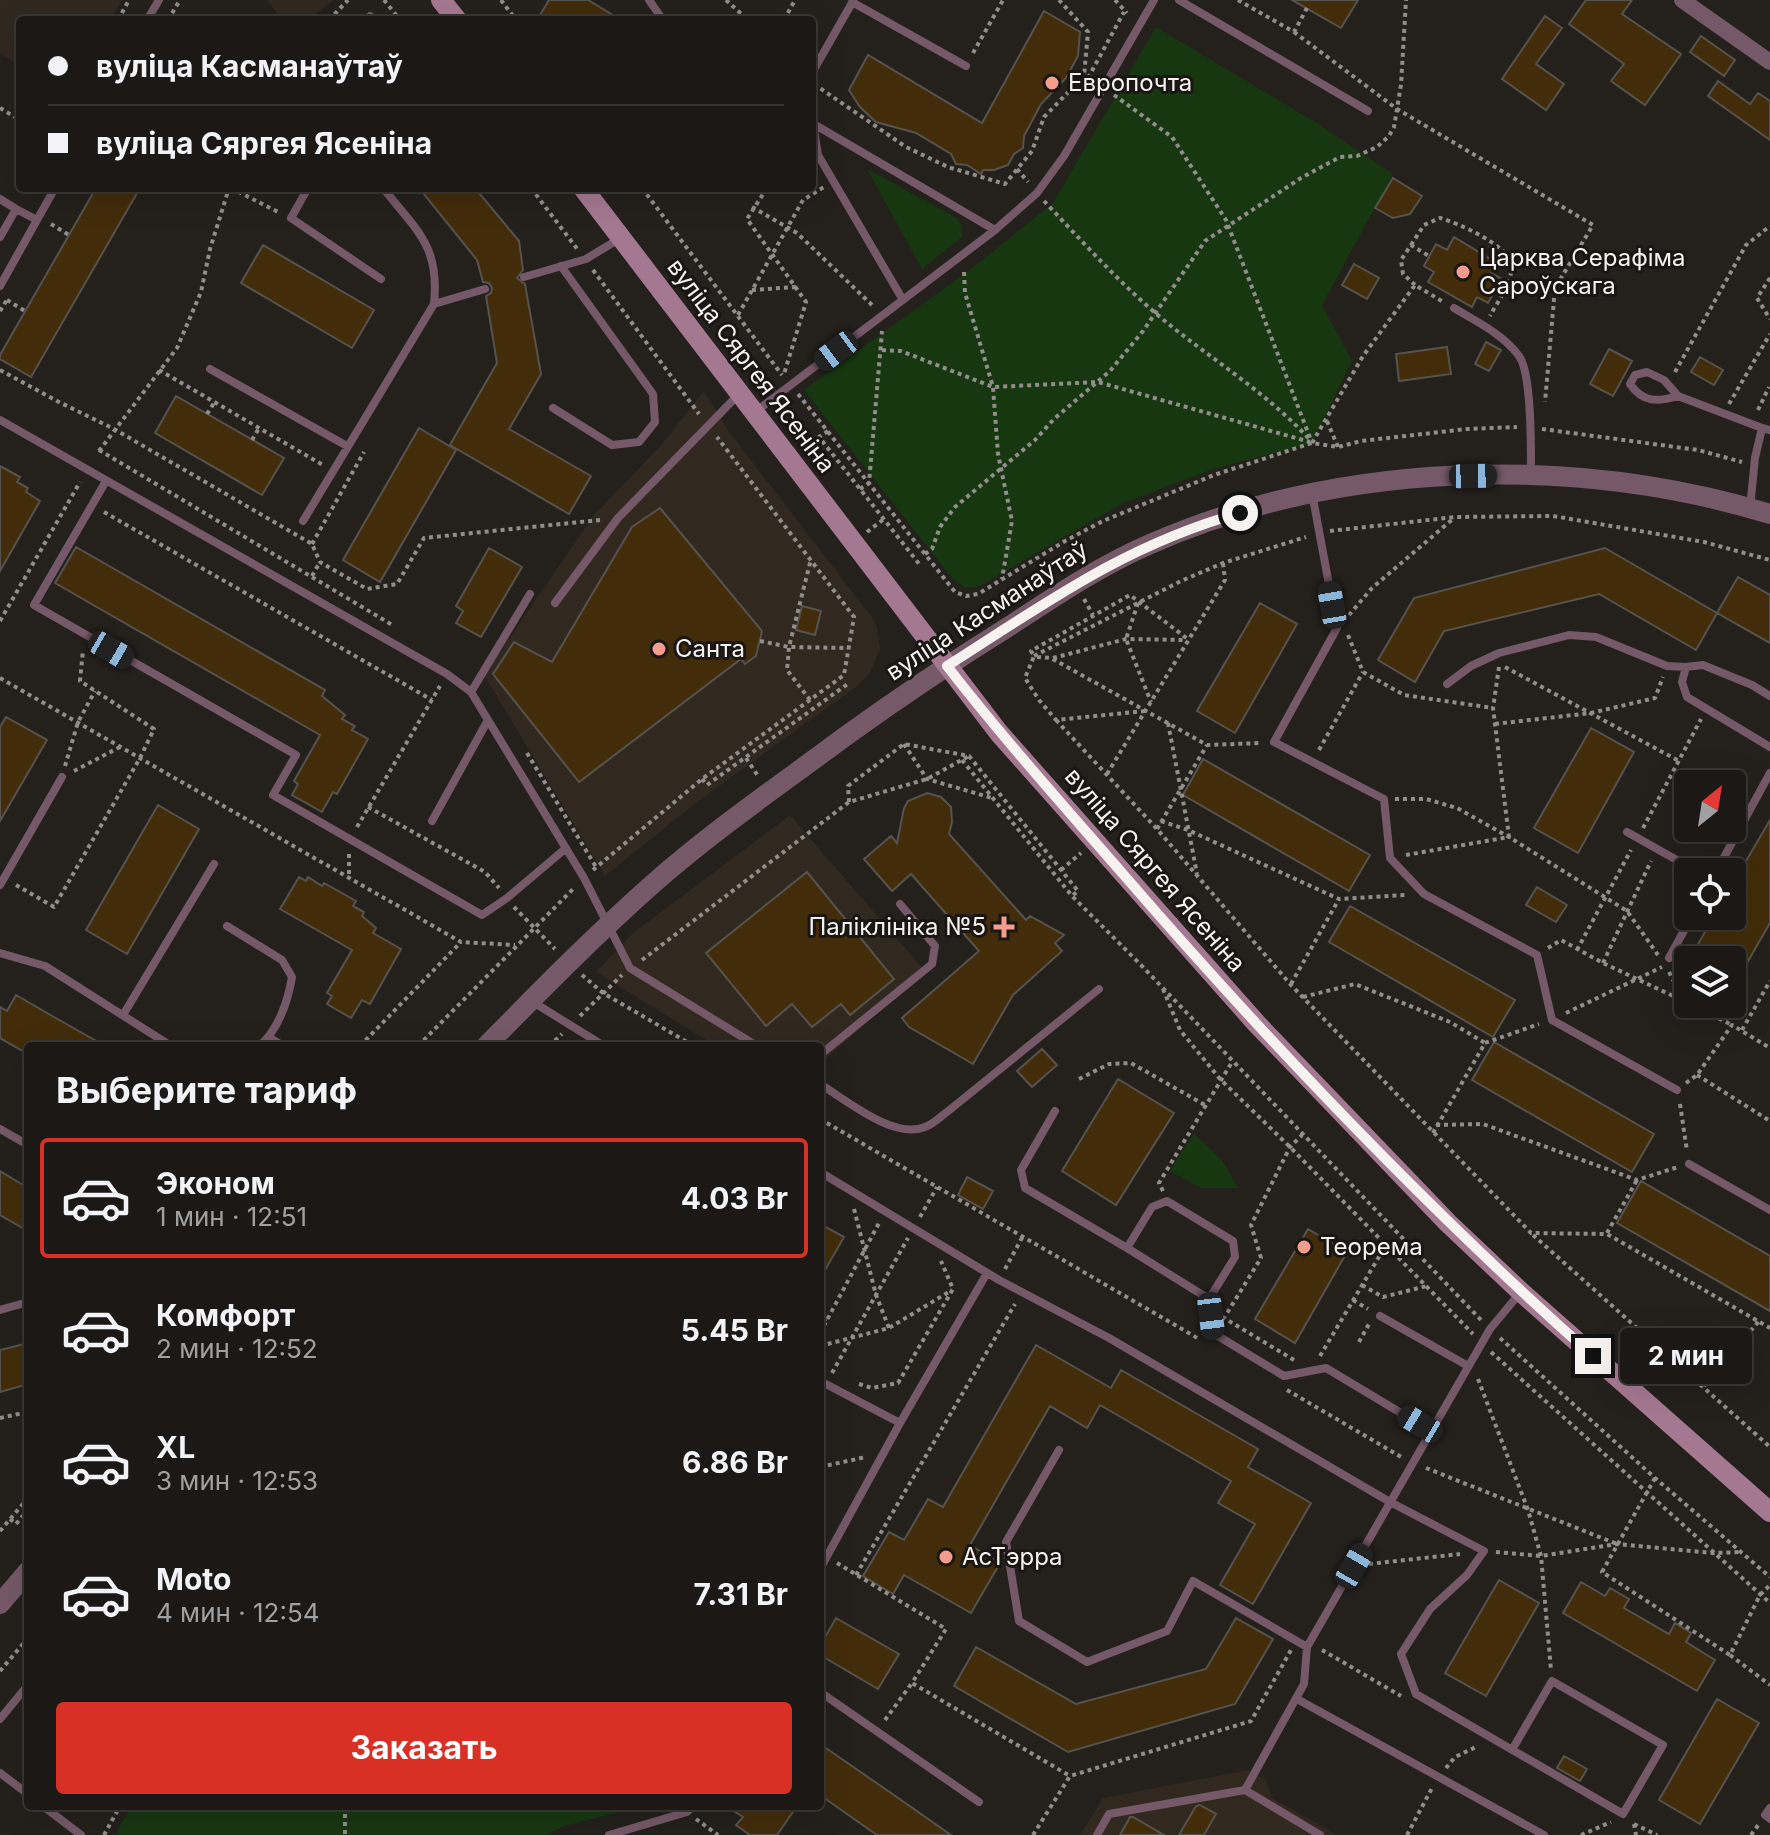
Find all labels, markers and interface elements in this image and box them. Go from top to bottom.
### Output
text: вуліца Касманаўтаў [96,48,403,84]
place label: Европочта [1068,68,1192,97]
marker: Европочта [1043,74,1061,92]
text: вуліца Сяргея Ясеніна [96,125,432,161]
place label: Царква Серафіма Сароўскага [1479,243,1686,300]
street label: вуліца Сяргея Ясеніна [661,253,841,478]
marker: Царква Серафіма Сароўскага [1454,263,1472,281]
car [810,327,862,375]
car [1449,464,1497,488]
route start [1222,495,1258,531]
street label: вуліца Касманаўтаў [881,535,1093,687]
car [1316,579,1348,631]
car [84,628,138,672]
place label: Санта [675,634,745,663]
marker: Санта [650,640,668,658]
street label: вуліца Сяргея Ясеніна [1059,762,1252,978]
north arrow [1674,770,1746,842]
map controls [1674,770,1746,1018]
button: locate [1674,858,1746,930]
place label: Паліклініка №5 [808,912,986,941]
marker: Паліклініка №5 [993,916,1015,938]
button: layers [1674,946,1746,1018]
text: Выберите тариф [56,1068,357,1112]
icon: car [60,1162,132,1234]
text: Эконом [156,1165,275,1201]
text: 4.03 Br [681,1180,788,1216]
text: 1 мин · 12:51 [156,1201,307,1232]
place label: Теорема [1320,1232,1423,1261]
marker: Теорема [1295,1238,1313,1256]
car [1196,1291,1226,1341]
icon: car [60,1294,132,1366]
text: Комфорт [156,1297,295,1333]
text: 5.45 Br [681,1312,788,1348]
callout: 2 мин [1621,1328,1753,1384]
text: 2 мин · 12:52 [156,1333,318,1364]
route end [1575,1338,1611,1374]
text: 2 мин [1648,1340,1724,1371]
car [1393,1401,1447,1447]
icon: car [60,1426,132,1498]
text: XL [156,1429,195,1465]
text: 6.86 Br [682,1444,788,1480]
text: 3 мин · 12:53 [156,1465,318,1496]
car [1332,1539,1376,1593]
place label: АсТэрра [962,1542,1063,1571]
marker: АсТэрра [937,1548,955,1566]
icon: car [60,1558,132,1630]
text: Moto [156,1561,231,1597]
text: 7.31 Br [694,1576,788,1612]
text: 4 мин · 12:54 [156,1597,320,1628]
button: Заказать [56,1702,792,1794]

